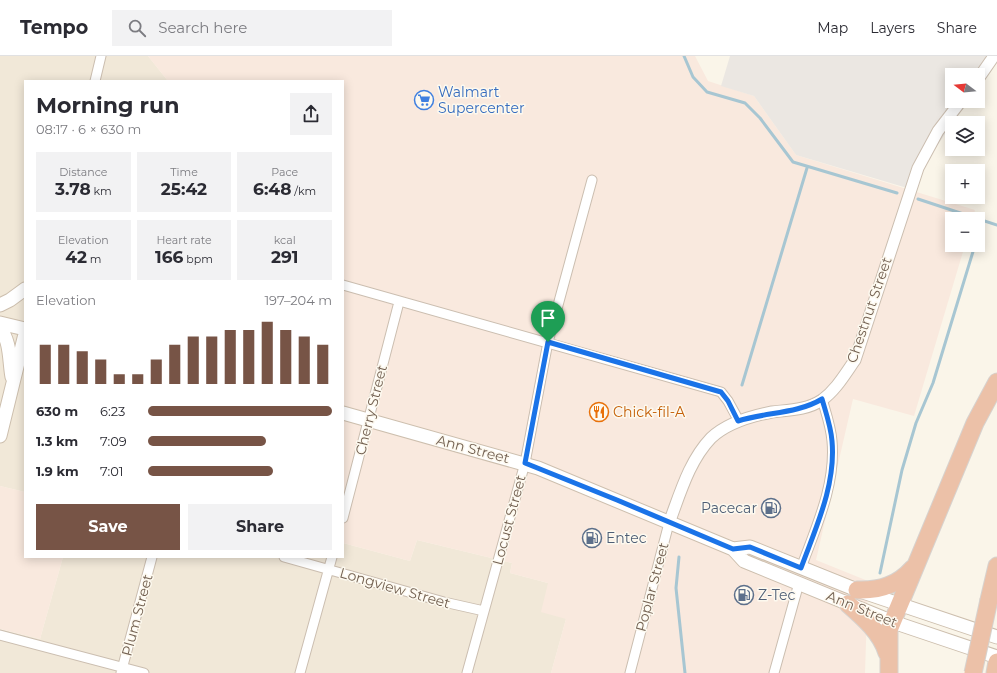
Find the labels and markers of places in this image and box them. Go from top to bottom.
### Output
place label: Walmart Supercenter [438,83,525,117]
supermarket icon: Walmart Supercenter [413,89,435,111]
pin [531,301,565,342]
restaurant icon: Chick-fil-A [588,401,610,423]
place label: Chick-fil-A [613,403,686,421]
fuel station icon: Pacecar [760,497,782,519]
place label: Pacecar [701,499,757,517]
fuel station icon: Entec [581,527,603,549]
place label: Entec [606,529,647,547]
fuel station icon: Z-Tec [733,584,755,606]
place label: Z-Tec [758,586,796,604]

